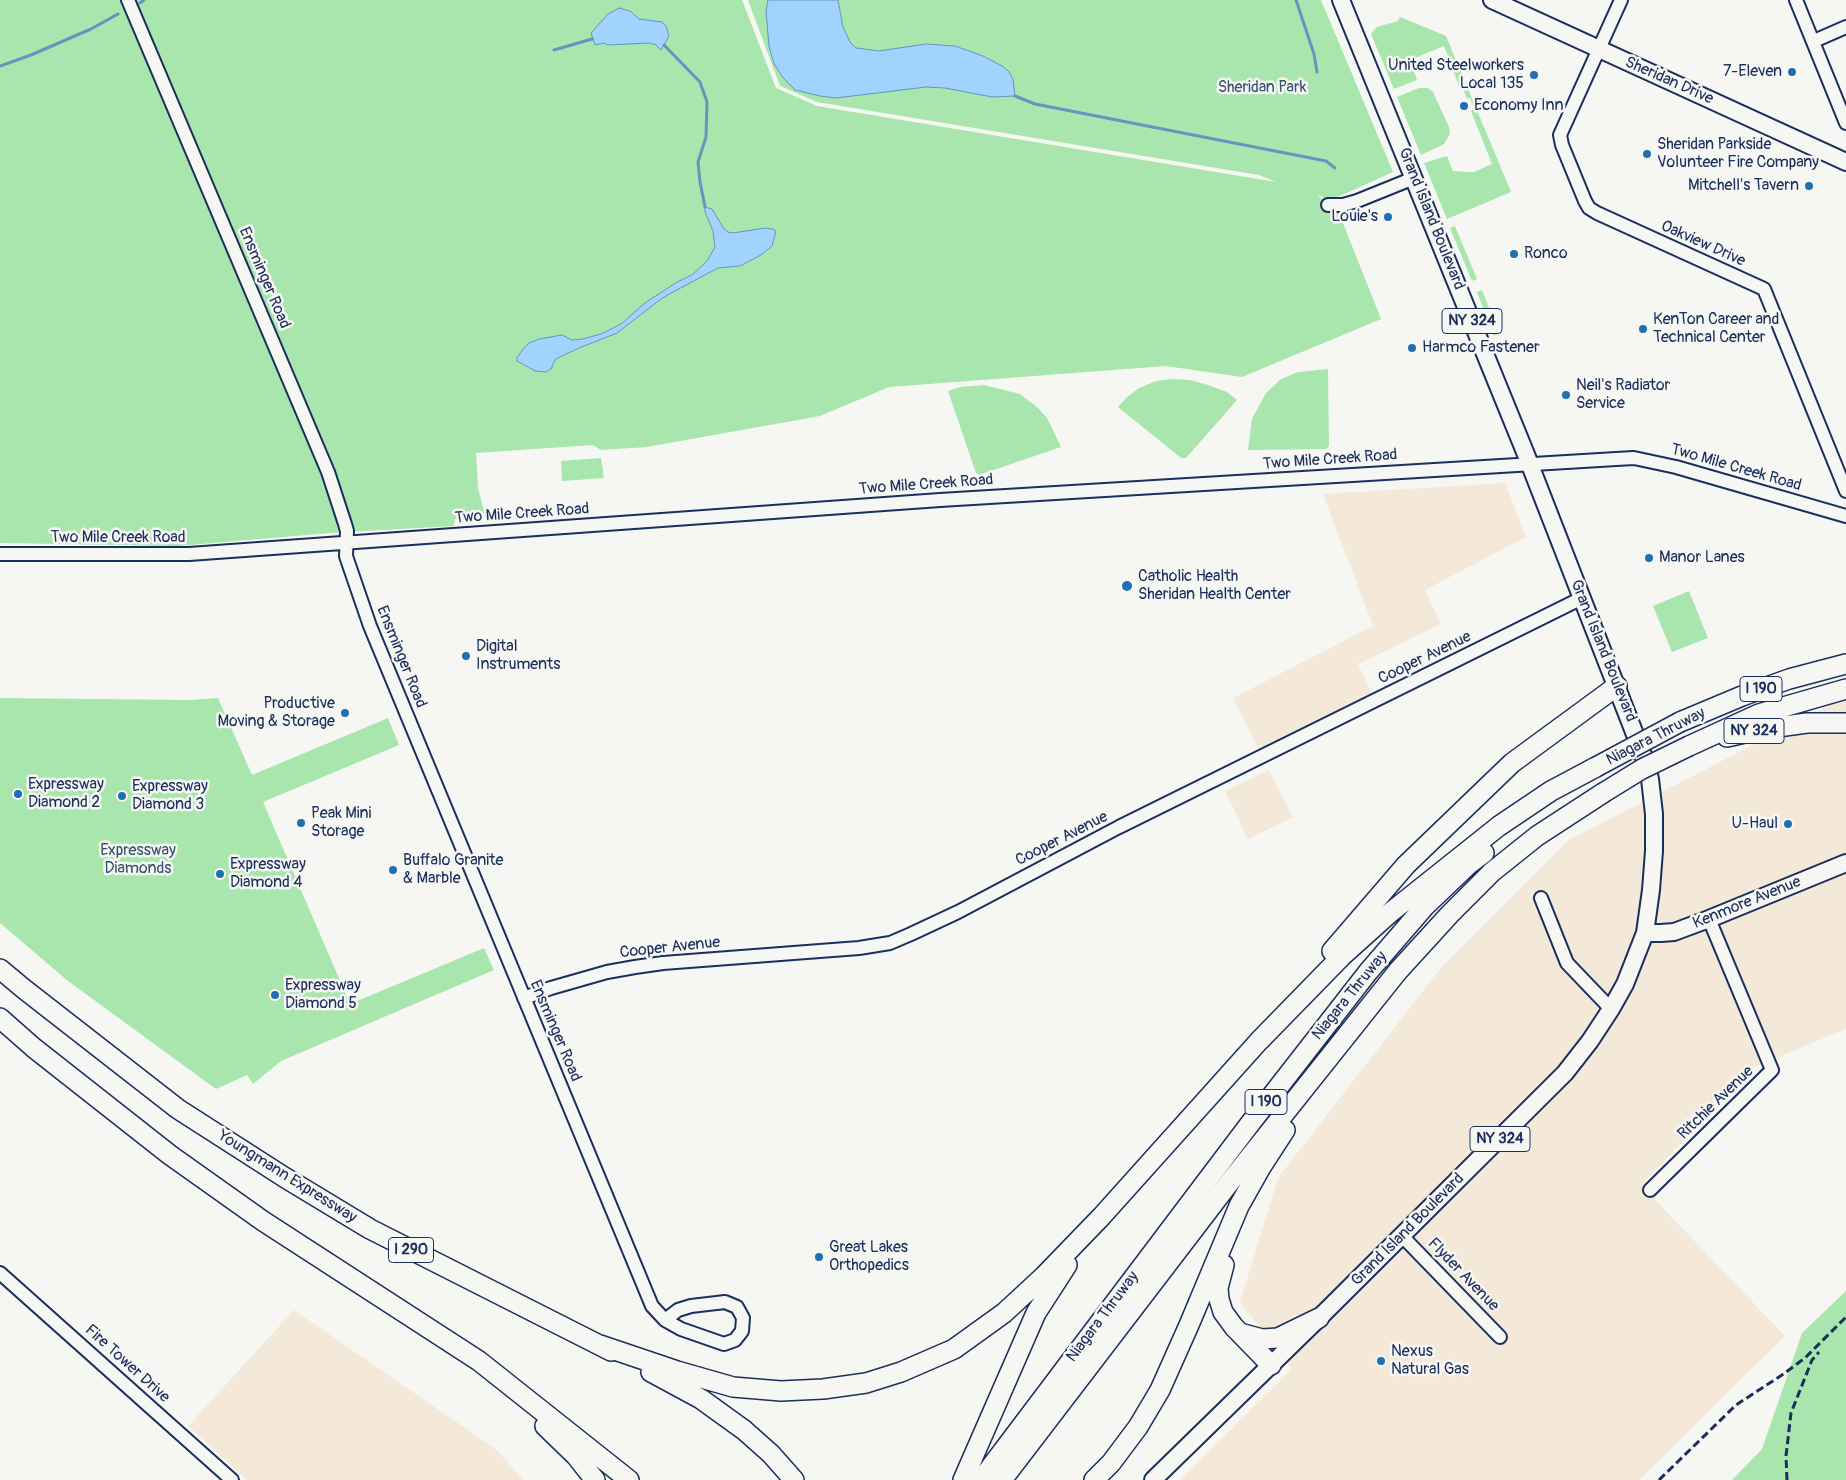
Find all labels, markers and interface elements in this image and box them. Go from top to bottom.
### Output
street label: Sheridan Drive [1622,53,1716,109]
place label: United Steelworkers Local 135 [1388,56,1524,94]
place label: 7-Eleven [1723,62,1782,82]
marker: 7-Eleven [1786,66,1798,78]
marker: United Steelworkers Local 135 [1528,69,1540,81]
park label: Sheridan Park [1218,78,1306,98]
place label: Economy Inn [1474,96,1564,116]
marker: Economy Inn [1458,100,1470,112]
place label: Sheridan Parkside Volunteer Fire Company [1657,135,1819,173]
street label: Grand Island Boulevard [1394,145,1468,293]
marker: Sheridan Parkside Volunteer Fire Company [1641,148,1653,160]
place label: Mitchell's Tavern [1688,176,1799,196]
marker: Mitchell's Tavern [1803,180,1815,192]
place label: Louie's [1331,207,1378,227]
marker: Louie's [1382,211,1394,223]
street label: Oakview Drive [1658,217,1748,271]
street label: Ensminger Road [234,224,294,332]
place label: Ronco [1524,244,1567,264]
marker: Ronco [1508,248,1520,260]
road number: NY 324 [1442,308,1502,334]
place label: KenTon Career and Technical Center [1653,310,1779,348]
marker: KenTon Career and Technical Center [1637,323,1649,335]
place label: Harmco Fastener [1422,338,1540,358]
marker: Harmco Fastener [1406,342,1418,354]
place label: Neil's Radiator Service [1576,376,1670,414]
marker: Neil's Radiator Service [1560,389,1572,401]
street label: Two Mile Creek Road [1668,440,1804,496]
street label: Two Mile Creek Road [1262,446,1398,474]
street label: Two Mile Creek Road [858,471,994,499]
street label: Two Mile Creek Road [454,500,590,528]
street label: Two Mile Creek Road [50,528,186,548]
place label: Manor Lanes [1659,548,1745,568]
marker: Manor Lanes [1643,552,1655,564]
place label: Catholic Health Sheridan Health Center [1138,567,1291,605]
street label: Grand Island Boulevard [1566,577,1640,725]
marker: Catholic Health Sheridan Health Center [1120,579,1134,593]
street label: Ensminger Road [372,603,430,711]
street label: Cooper Avenue [1375,627,1475,689]
place label: Digital Instruments [476,637,560,675]
marker: Digital Instruments [460,650,472,662]
road number: I 190 [1740,676,1782,702]
place label: Productive Moving & Storage [217,694,335,732]
street label: Niagara Thruway [1603,704,1709,770]
marker: Productive Moving & Storage [339,707,351,719]
road number: NY 324 [1724,718,1784,744]
place label: Expressway Diamond 2 [28,775,104,813]
place label: Expressway Diamond 3 [132,777,208,815]
marker: Expressway Diamond 2 [12,788,24,800]
marker: Expressway Diamond 3 [116,790,128,802]
place label: Peak Mini Storage [311,804,371,842]
street label: Cooper Avenue [1013,808,1111,870]
place label: U-Haul [1731,814,1778,834]
marker: Peak Mini Storage [295,817,307,829]
marker: U-Haul [1782,818,1794,830]
park label: Expressway Diamonds [100,841,176,879]
place label: Buffalo Granite & Marble [403,851,503,889]
place label: Expressway Diamond 4 [230,855,306,893]
marker: Buffalo Granite & Marble [387,864,399,876]
marker: Expressway Diamond 4 [214,868,226,880]
street label: Kenmore Avenue [1690,873,1804,933]
street label: Cooper Avenue [619,933,721,963]
street label: Niagara Thruway [1308,948,1392,1044]
place label: Expressway Diamond 5 [285,976,361,1014]
street label: Ensminger Road [525,977,585,1085]
marker: Expressway Diamond 5 [269,989,281,1001]
street label: Ritchie Avenue [1674,1062,1758,1144]
road number: I 190 [1245,1090,1287,1114]
street label: Youngmann Expressway [214,1126,360,1228]
road number: NY 324 [1470,1126,1530,1152]
street label: Grand Island Boulevard [1348,1170,1468,1290]
street label: Flyder Avenue [1423,1234,1503,1316]
road number: I 290 [388,1238,434,1262]
place label: Great Lakes Orthopedics [829,1238,909,1276]
marker: Great Lakes Orthopedics [813,1251,825,1263]
street label: Niagara Thruway [1063,1268,1143,1366]
street label: Fire Tower Drive [81,1321,173,1407]
place label: Nexus Natural Gas [1391,1342,1469,1380]
marker: Nexus Natural Gas [1375,1355,1387,1367]

